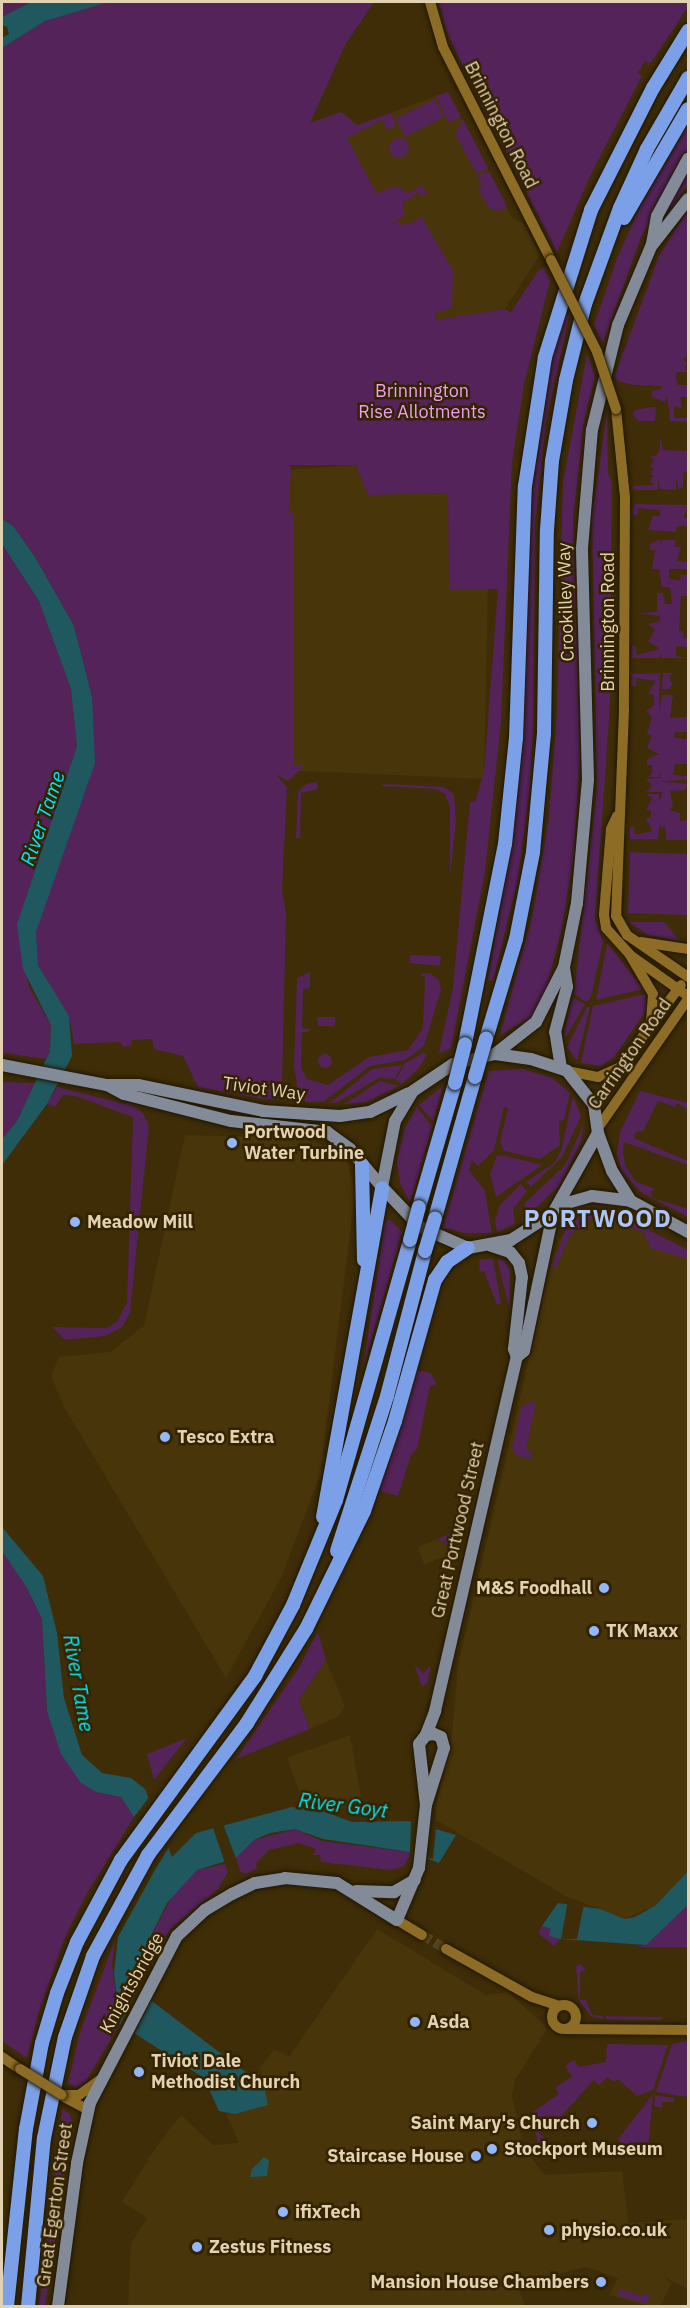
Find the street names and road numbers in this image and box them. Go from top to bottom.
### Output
street label: Brinnington Road [460,58,542,192]
street label: Crookilley Way [553,542,579,662]
street label: Brinnington Road [597,552,619,692]
street label: Carrington Road [584,994,676,1114]
street label: Tiviot Way [221,1073,307,1105]
street label: Great Portwood Street [427,1440,489,1620]
street label: Knightsbridge [95,1929,169,2037]
street label: Great Egerton Street [33,2121,77,2289]

